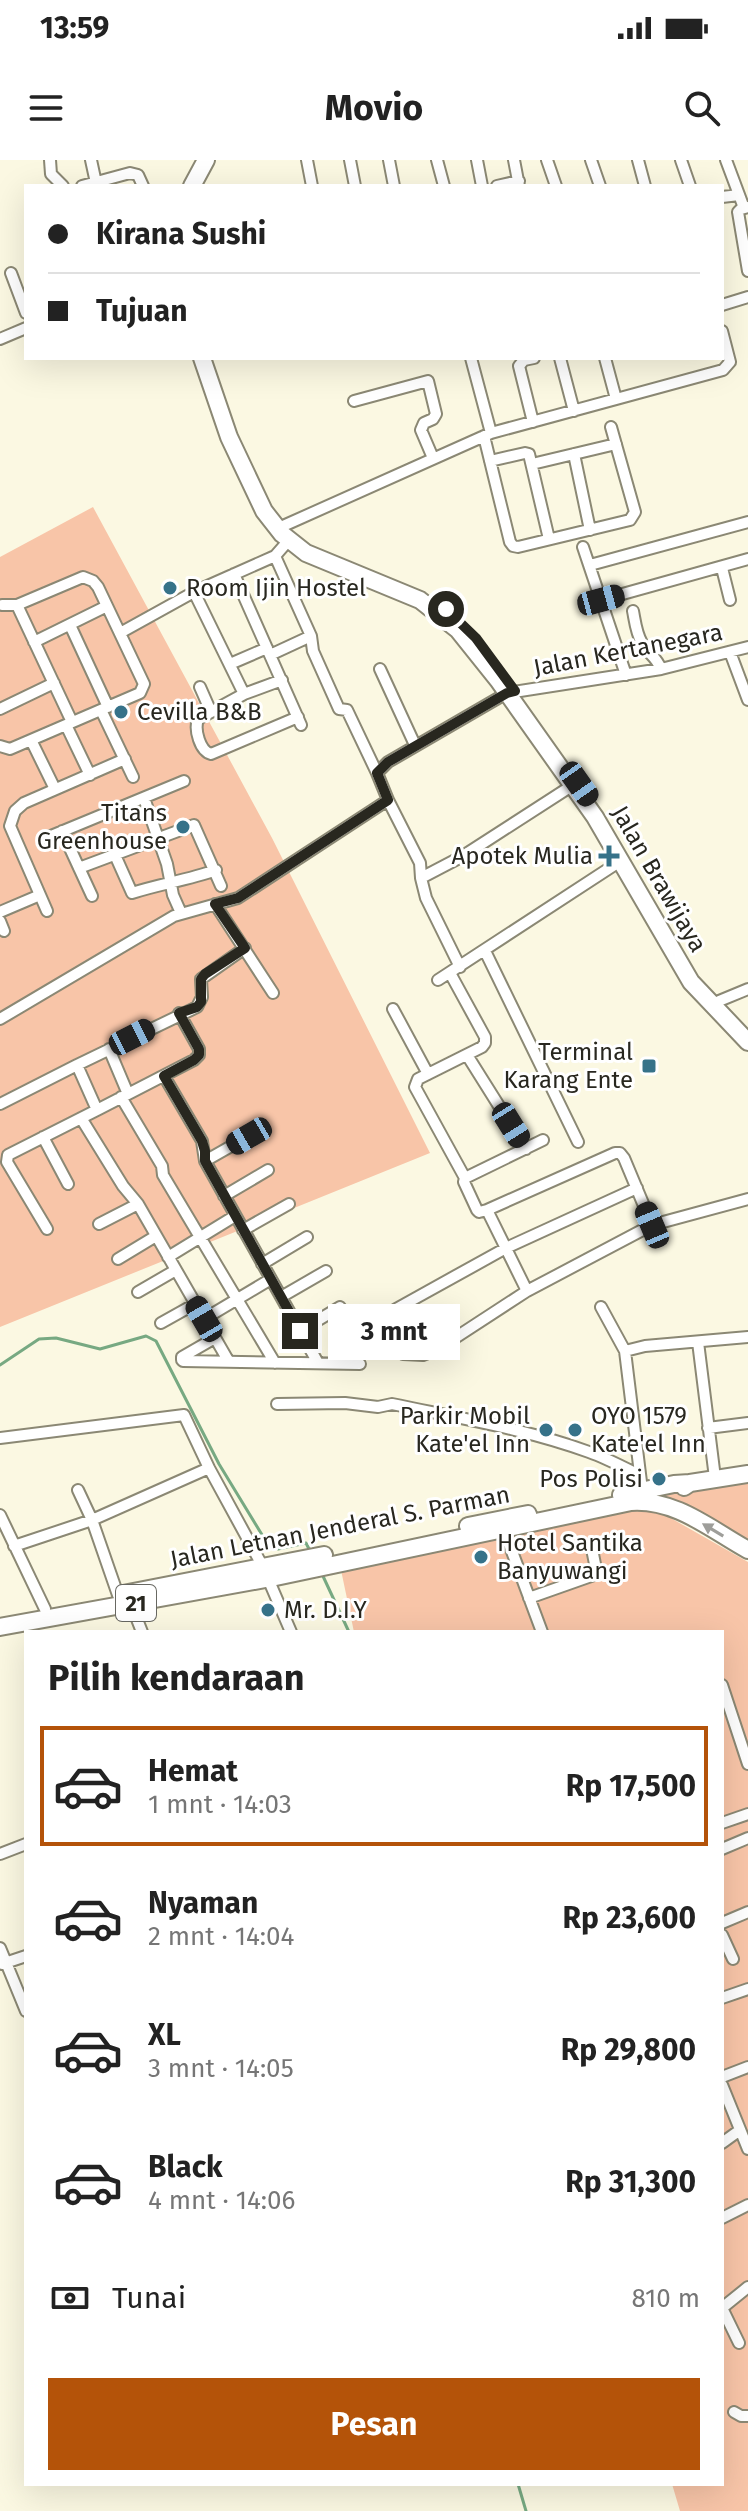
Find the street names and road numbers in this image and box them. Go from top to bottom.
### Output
street label: Jalan Kertanegara [531,618,725,682]
street label: Jalan Brawijaya [606,801,712,957]
street label: Jalan Letnan Jenderal S. Parman [168,1480,512,1574]
road number: 21 [116,1585,156,1621]

